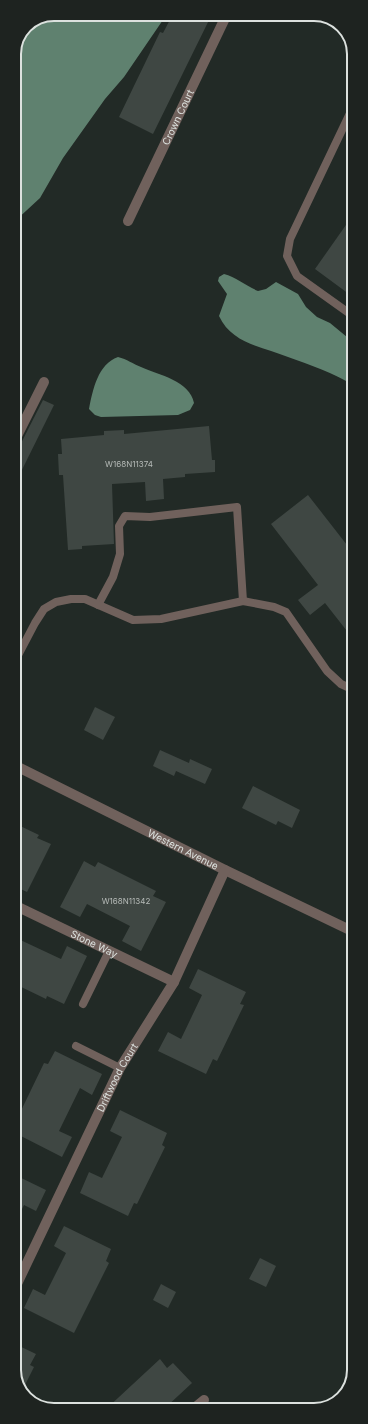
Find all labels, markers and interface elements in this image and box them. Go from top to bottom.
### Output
street label: Crown Court [159,87,196,147]
house number: W168N11374 [105,459,153,469]
street label: Western Avenue [146,827,221,872]
house number: W168N11342 [102,896,150,906]
street label: Stone Way [69,927,120,960]
street label: Driftwood Court [94,1040,140,1114]

